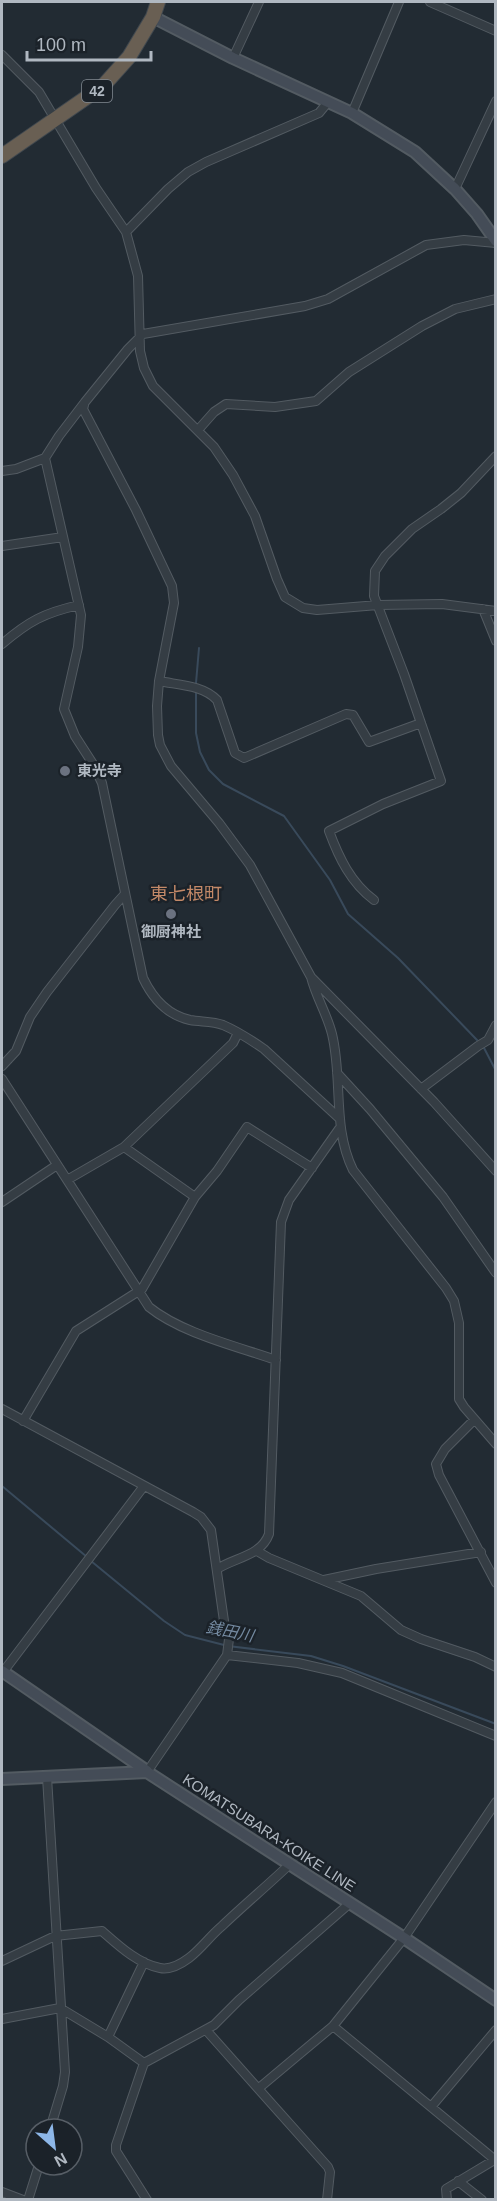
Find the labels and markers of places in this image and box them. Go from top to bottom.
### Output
place label: 東光寺 [77,762,122,779]
marker: 東光寺 [58,764,72,778]
marker: 御厨神社 [164,907,178,921]
place label: 御厨神社 [141,923,201,940]

